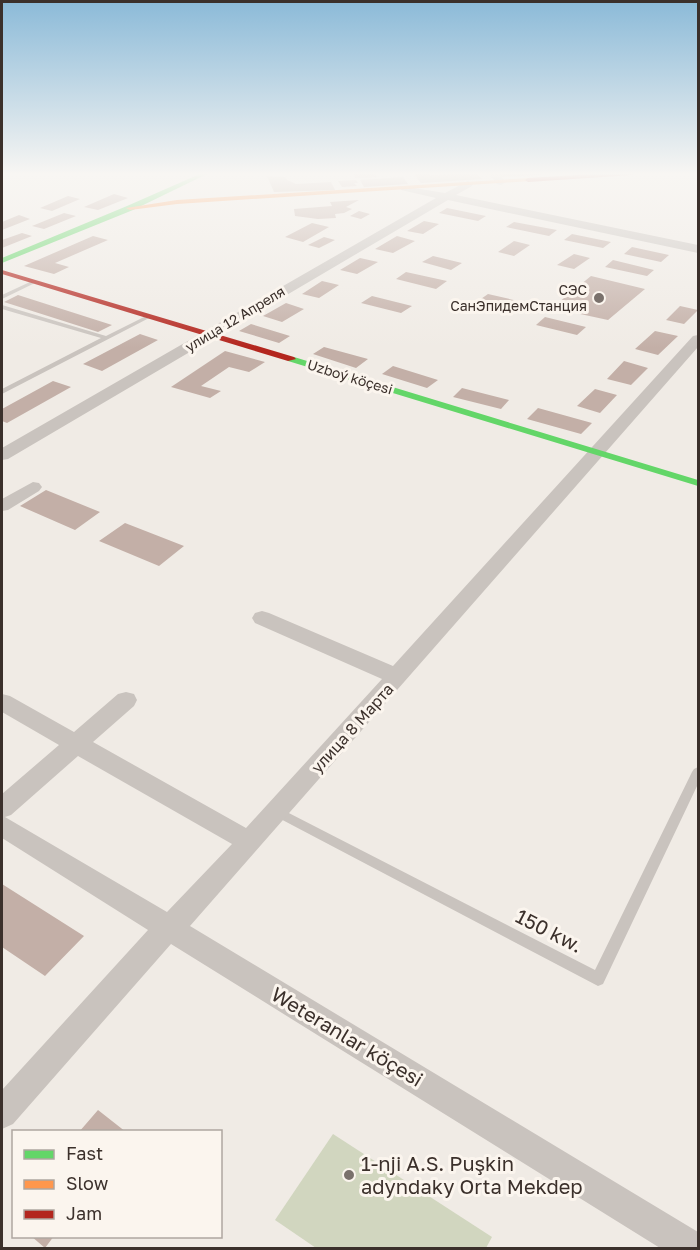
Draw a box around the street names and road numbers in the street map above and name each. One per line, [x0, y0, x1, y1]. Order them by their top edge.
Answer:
street label: улица 12 Апреля [182, 282, 288, 355]
street label: Uzboý köçesi [305, 355, 395, 398]
street label: улица 8 Марта [307, 679, 397, 777]
street label: 150 kw. [512, 903, 587, 957]
street label: Weteranlar köçesi [267, 981, 428, 1091]

